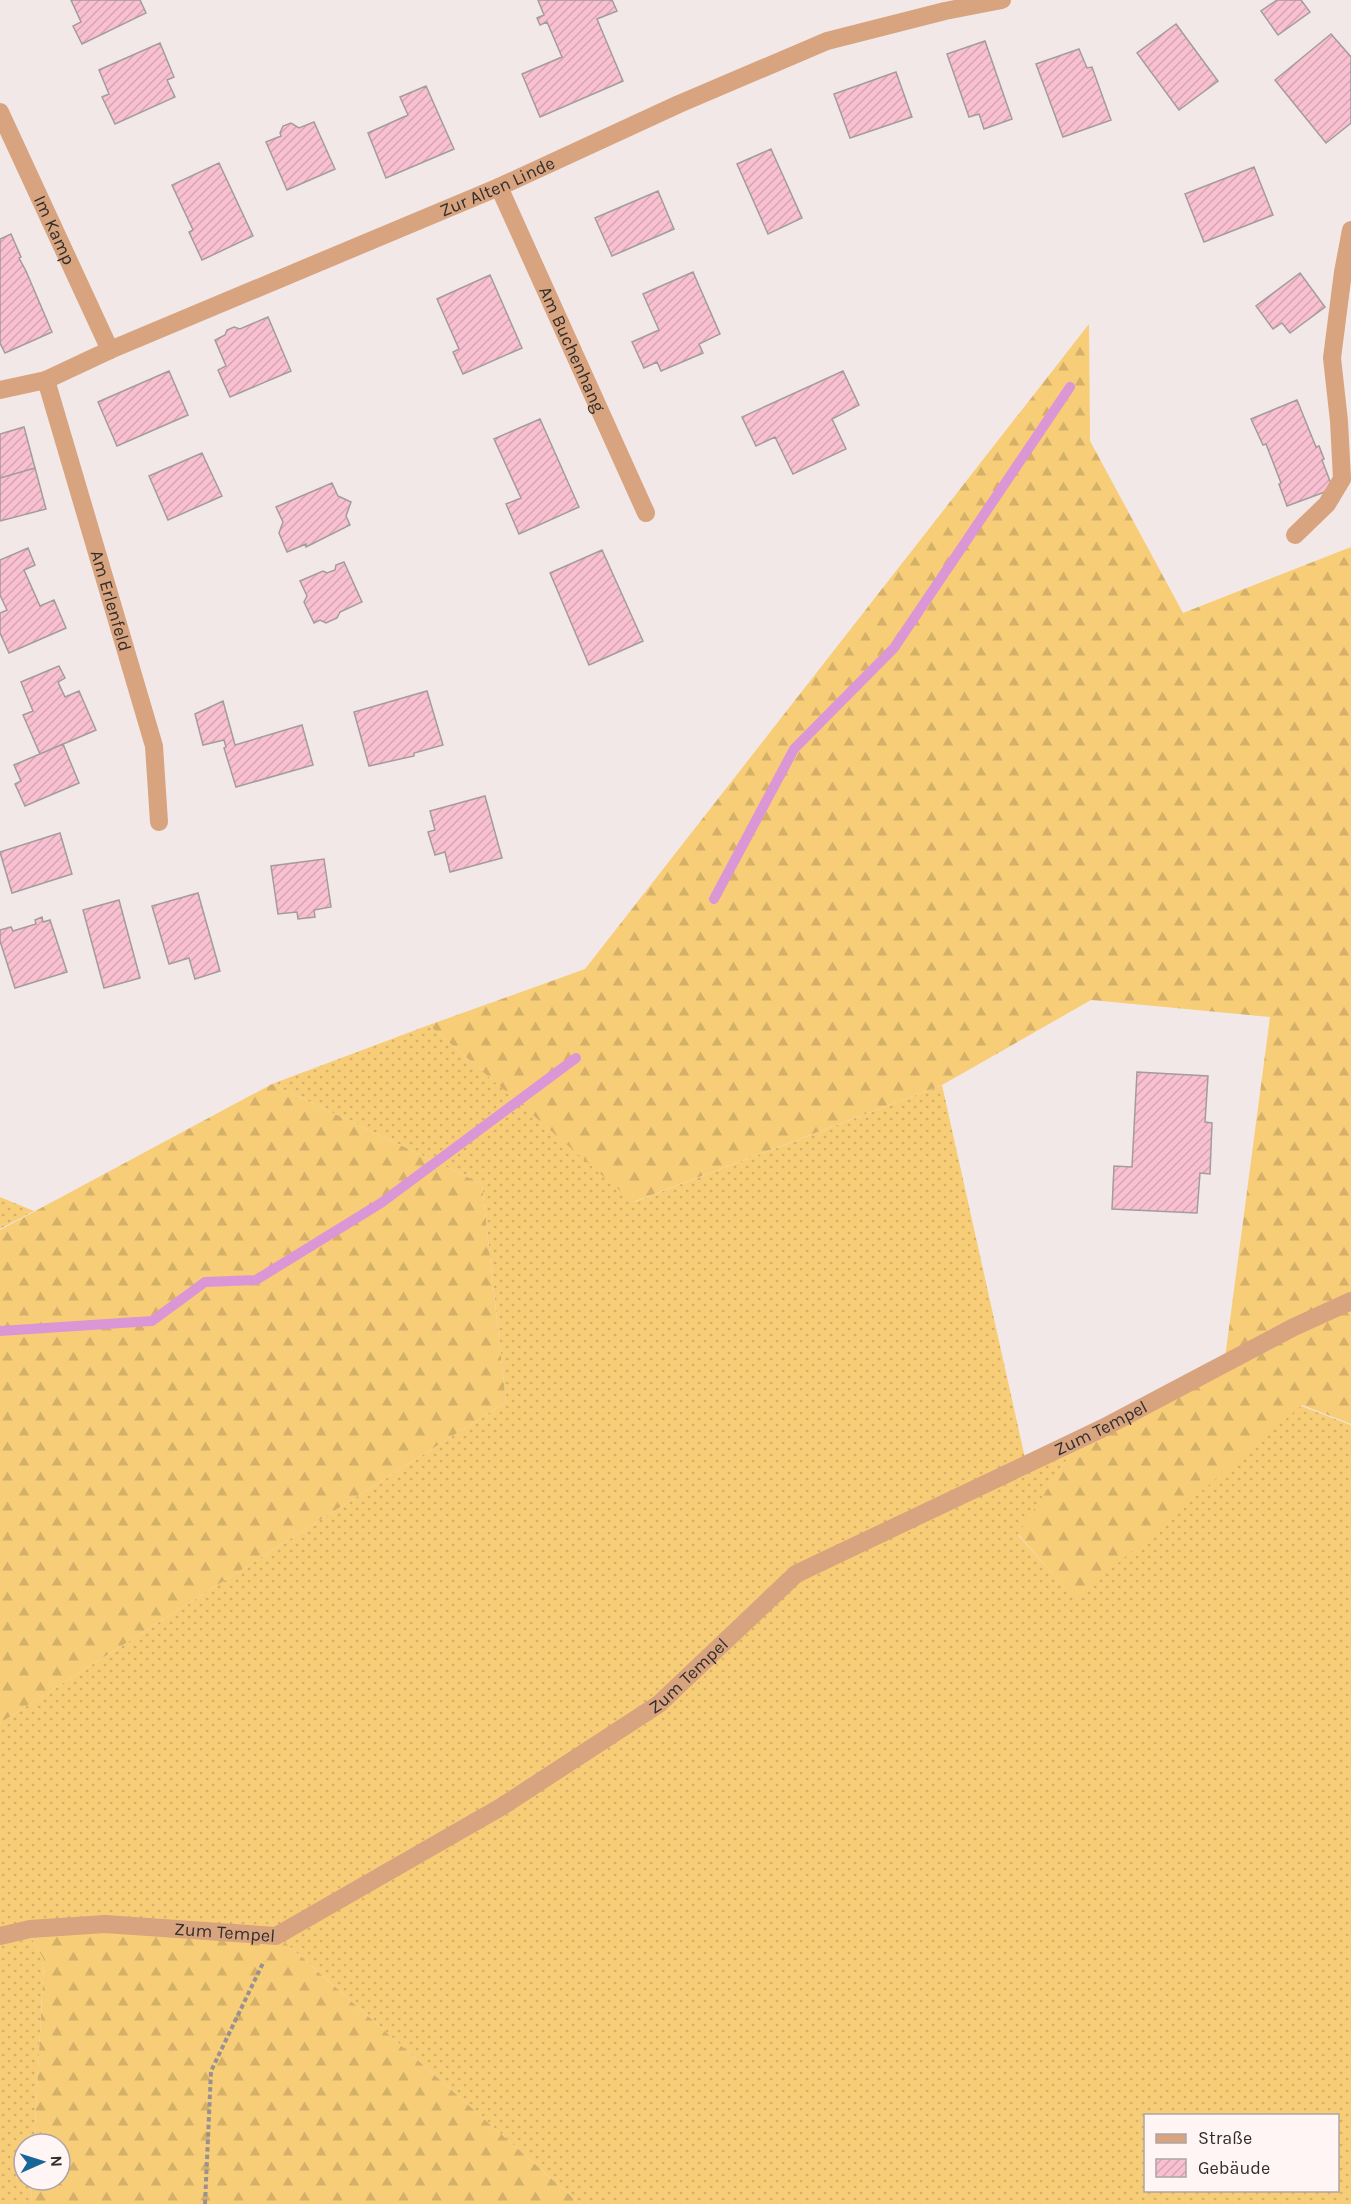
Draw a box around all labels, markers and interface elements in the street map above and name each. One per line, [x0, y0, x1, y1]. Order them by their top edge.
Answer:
street label: Zur Alten Linde [436, 152, 558, 222]
street label: Im Kamp [29, 192, 80, 268]
street label: Am Buchenhang [534, 283, 610, 416]
street label: Am Erlenfeld [86, 547, 136, 654]
street label: Zum Tempel [1051, 1396, 1151, 1461]
street label: Zum Tempel [645, 1633, 733, 1719]
street label: Zum Tempel [173, 1918, 276, 1947]
legend [1144, 2114, 1339, 2192]
text: Straße [1198, 2127, 1252, 2149]
north arrow [12, 2132, 72, 2192]
text: N [47, 2155, 66, 2167]
text: Gebäude [1198, 2157, 1270, 2179]

